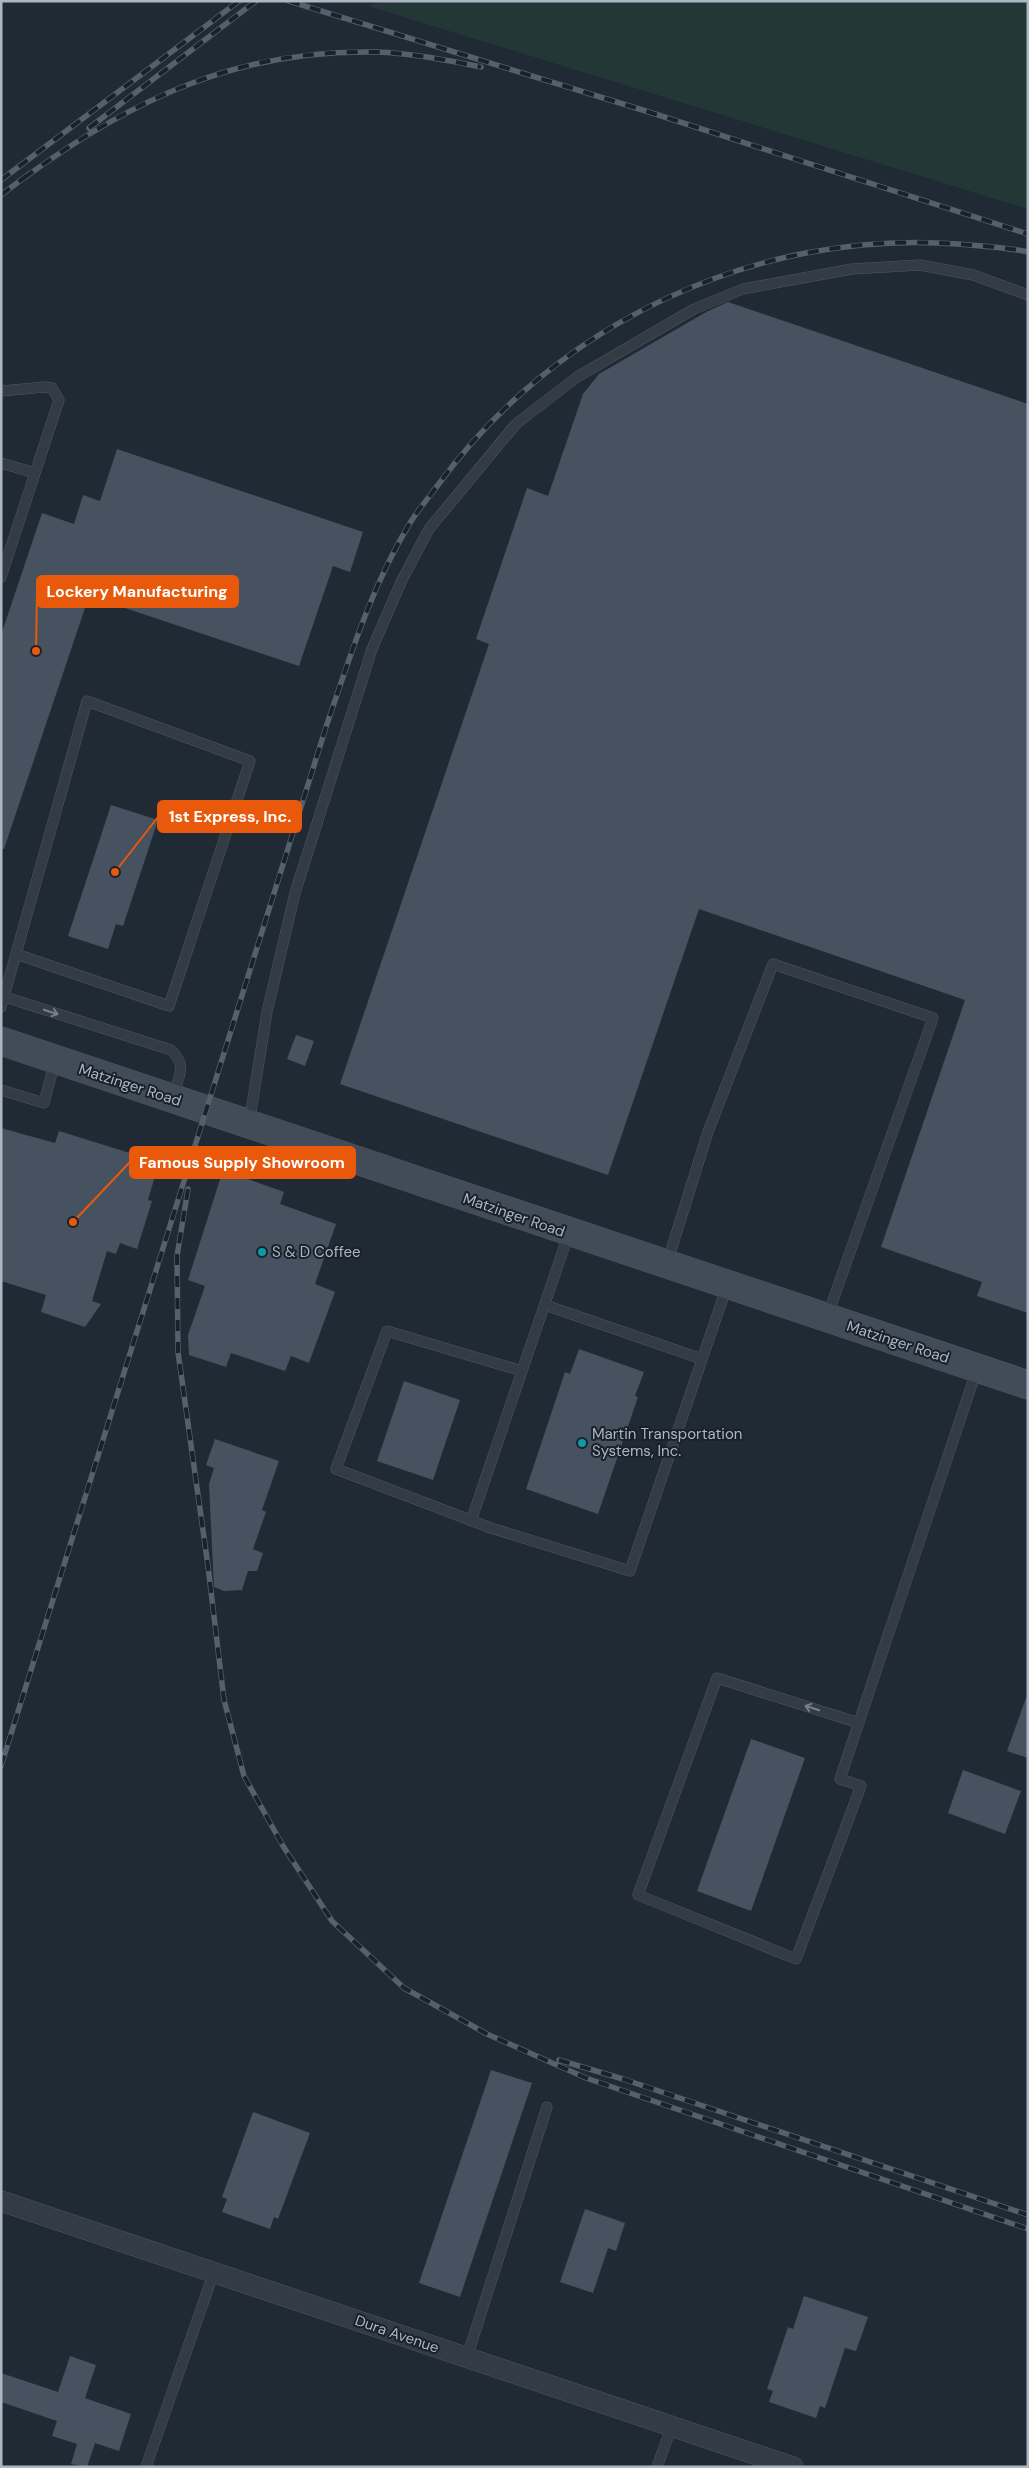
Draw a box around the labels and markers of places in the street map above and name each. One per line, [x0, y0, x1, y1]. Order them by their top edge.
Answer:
callout: Lockery Manufacturing [37, 576, 238, 607]
callout: 1st Express, Inc. [158, 801, 301, 832]
callout: Famous Supply Showroom [130, 1147, 355, 1178]
place label: S & D Coffee [272, 1242, 361, 1262]
marker: S & D Coffee [256, 1246, 268, 1258]
place label: Martin Transportation Systems, Inc. [592, 1424, 742, 1461]
marker: Martin Transportation Systems, Inc. [576, 1437, 588, 1449]

